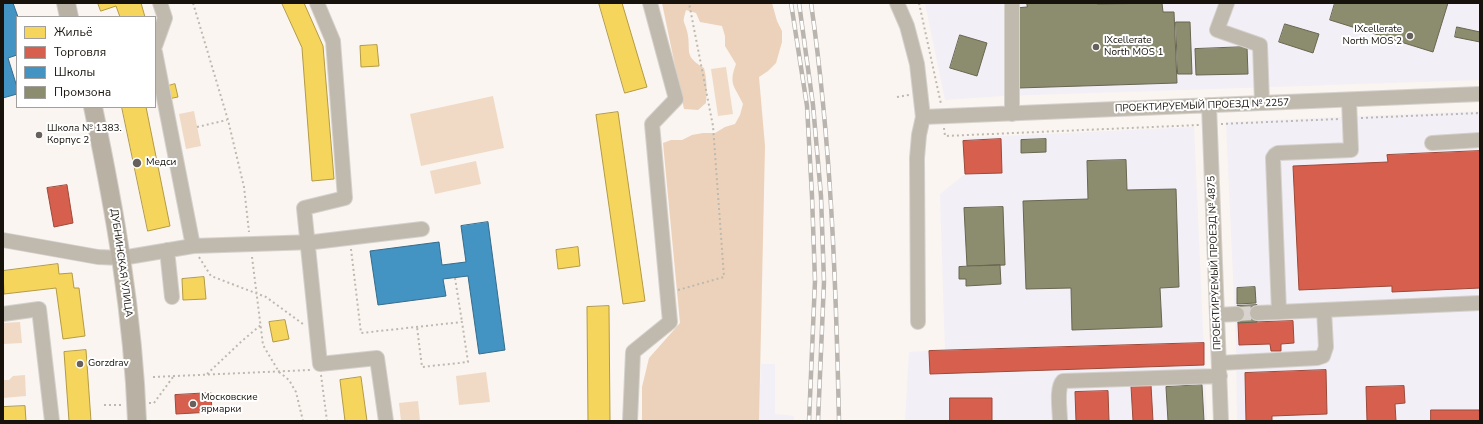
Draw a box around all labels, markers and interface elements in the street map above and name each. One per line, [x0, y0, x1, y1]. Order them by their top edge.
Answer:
legend [16, 16, 156, 108]
text: Жильё [54, 24, 92, 40]
place label: IXcellerate North MOS 2 [1343, 24, 1402, 48]
marker: IXcellerate North MOS 2 [1405, 31, 1415, 41]
place label: IXcellerate North MOS 1 [1104, 35, 1163, 58]
marker: IXcellerate North MOS 1 [1091, 42, 1101, 52]
text: Торговля [54, 44, 106, 60]
text: Школы [54, 64, 95, 80]
text: Промзона [54, 84, 111, 100]
street label: ПРОЕКТИРУЕМЫЙ ПРОЕЗД № 2257 [1115, 97, 1289, 115]
place label: Школа № 1383. Корпус 2 [47, 123, 122, 146]
marker: Школа № 1383. Корпус 2 [34, 130, 44, 140]
marker: Медси [131, 157, 143, 169]
place label: Медси [146, 157, 176, 169]
street label: ПРОЕКТИРУЕМЫЙ ПРОЕЗД № 4875 [1206, 176, 1224, 350]
street label: ДУБНИНСКАЯ УЛИЦА [107, 208, 135, 318]
place label: Gorzdrav [88, 358, 129, 370]
marker: Gorzdrav [75, 359, 85, 369]
place label: Московские ярмарки [201, 392, 258, 416]
marker: Московские ярмарки [188, 399, 198, 409]

